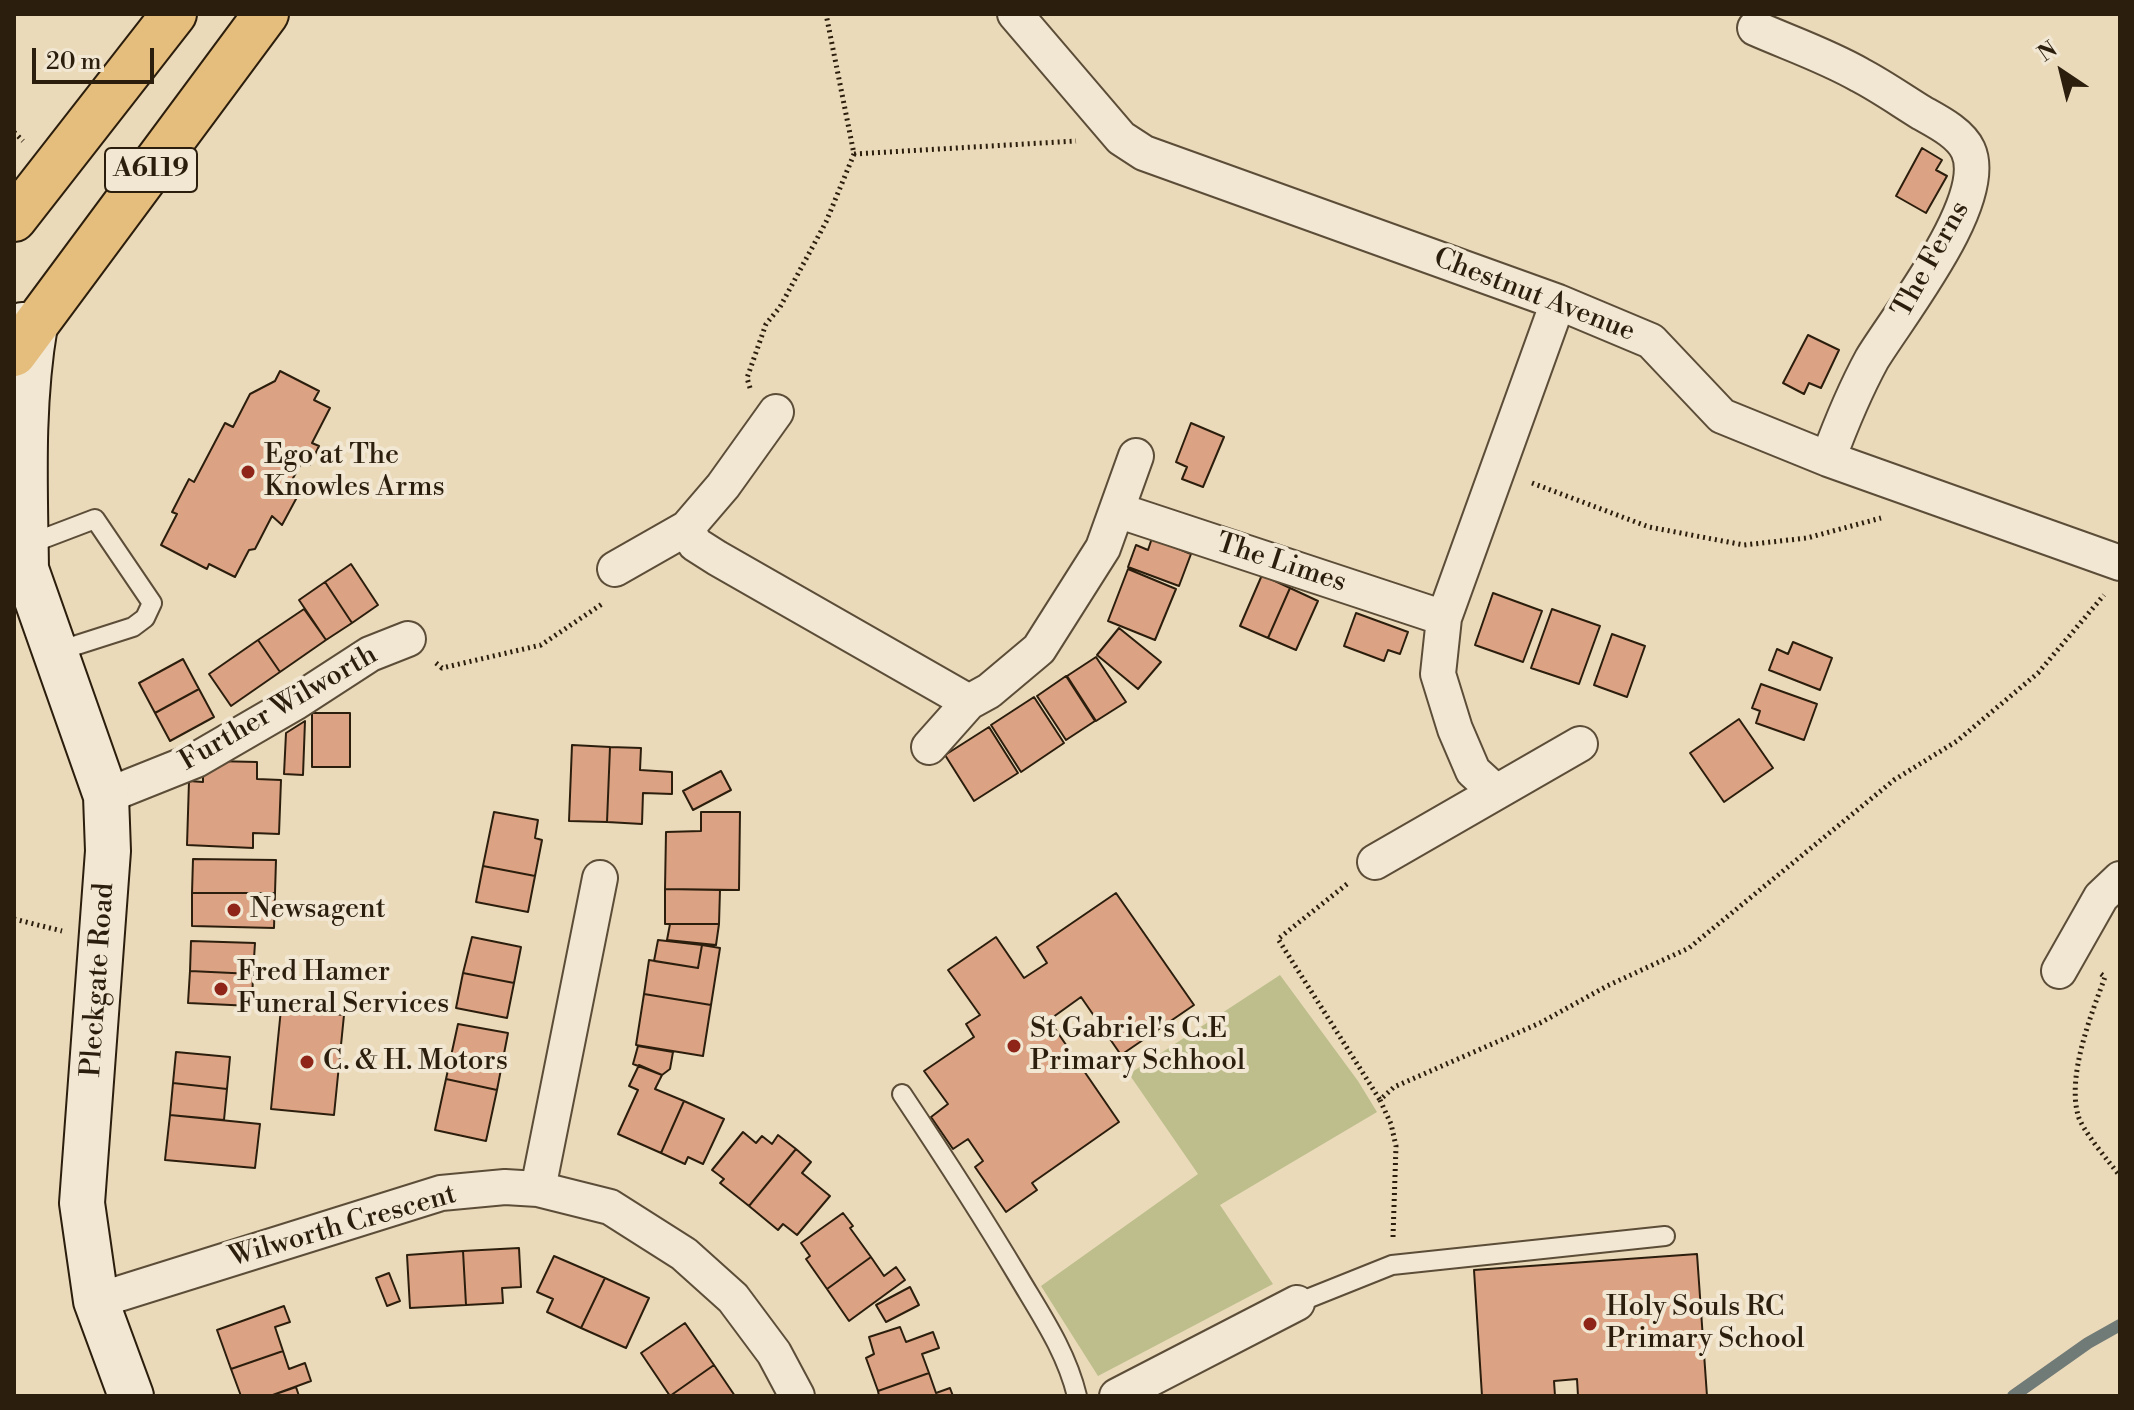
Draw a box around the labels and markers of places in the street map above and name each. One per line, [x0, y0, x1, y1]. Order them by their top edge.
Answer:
place label: Ego at The Knowles Arms [264, 439, 445, 505]
marker: Ego at The Knowles Arms [239, 463, 257, 481]
place label: Newsagent [250, 893, 386, 927]
marker: Newsagent [225, 901, 243, 919]
place label: Fred Hamer Funeral Services [237, 956, 449, 1022]
marker: Fred Hamer Funeral Services [212, 980, 230, 998]
place label: St Gabriel's C.E Primary Schhool [1030, 1013, 1245, 1079]
marker: St Gabriel's C.E Primary Schhool [1005, 1037, 1023, 1055]
place label: C. & H. Motors [323, 1045, 508, 1079]
marker: C. & H. Motors [298, 1053, 316, 1071]
place label: Holy Souls RC Primary School [1606, 1291, 1805, 1357]
marker: Holy Souls RC Primary School [1581, 1315, 1599, 1333]

